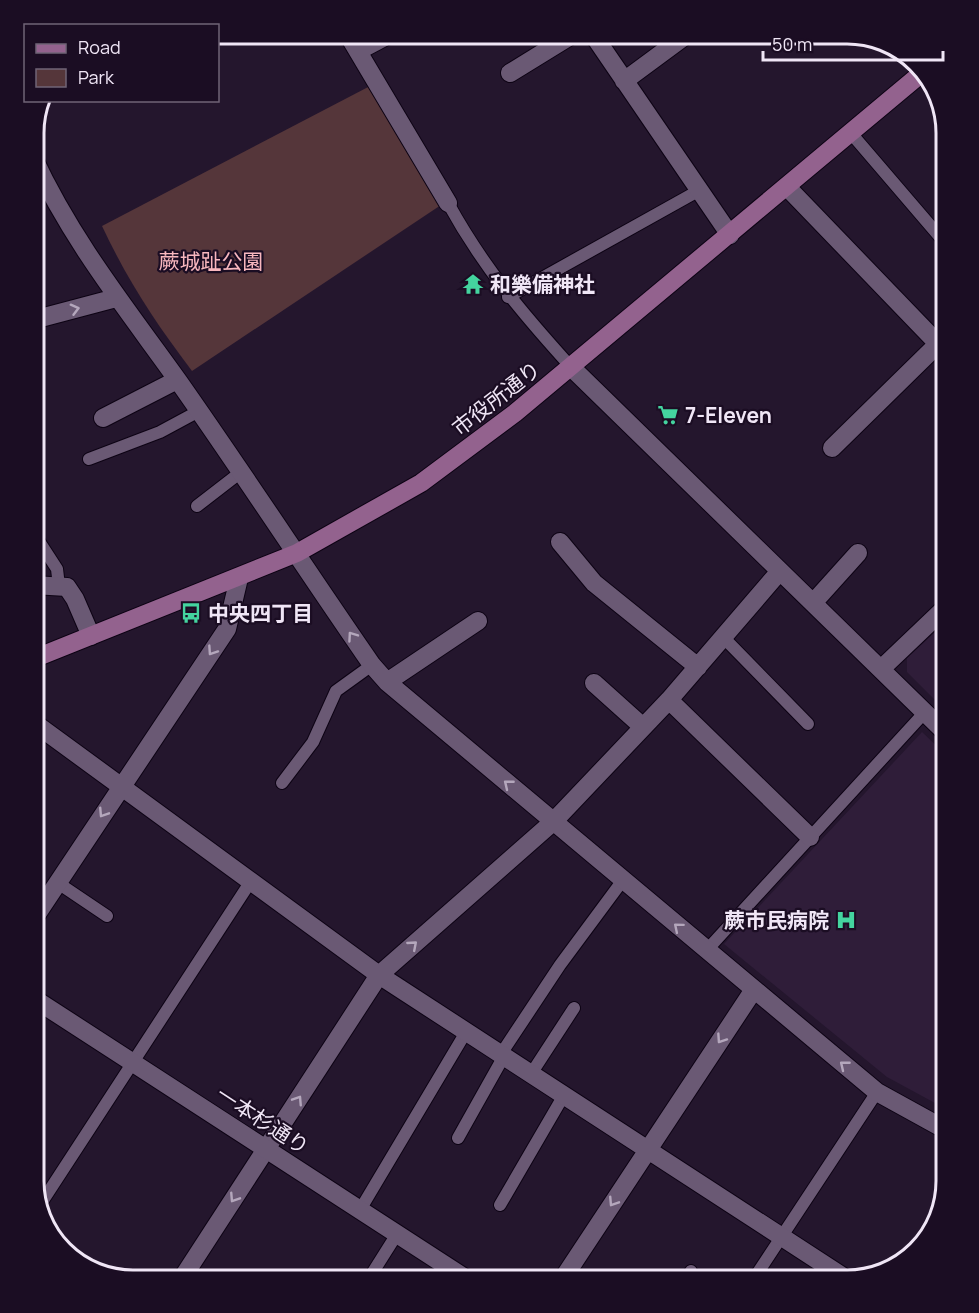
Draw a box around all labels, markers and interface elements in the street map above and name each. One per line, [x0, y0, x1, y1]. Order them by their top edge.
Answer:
legend [24, 24, 219, 102]
scale bar [763, 24, 943, 62]
text: 50 m [772, 32, 812, 56]
text: Road [78, 35, 121, 59]
text: Park [78, 65, 115, 89]
park label: 蕨城趾公園 [159, 247, 264, 275]
place label: 和樂備神社 [490, 270, 595, 298]
temple icon: 和樂備神社 [461, 272, 485, 296]
one-way arrow [69, 303, 79, 316]
street label: 市役所通り [446, 355, 546, 441]
place label: 7-Eleven [685, 401, 772, 429]
supermarket icon: 7-Eleven [656, 403, 680, 427]
place label: 中央四丁目 [208, 599, 313, 627]
bus stop icon: 中央四丁目 [179, 601, 203, 625]
one-way arrow [348, 632, 359, 643]
one-way arrow [208, 645, 219, 656]
one-way arrow [504, 780, 515, 791]
one-way arrow [99, 806, 110, 817]
place label: 蕨市民病院 [724, 906, 829, 934]
hospital icon: 蕨市民病院 [834, 908, 858, 932]
one-way arrow [674, 923, 685, 934]
one-way arrow [406, 941, 417, 952]
one-way arrow [717, 1032, 728, 1043]
one-way arrow [840, 1061, 851, 1072]
street label: 一本杉通り [211, 1080, 315, 1160]
one-way arrow [291, 1096, 302, 1107]
one-way arrow [231, 1192, 242, 1203]
one-way arrow [609, 1195, 620, 1206]

